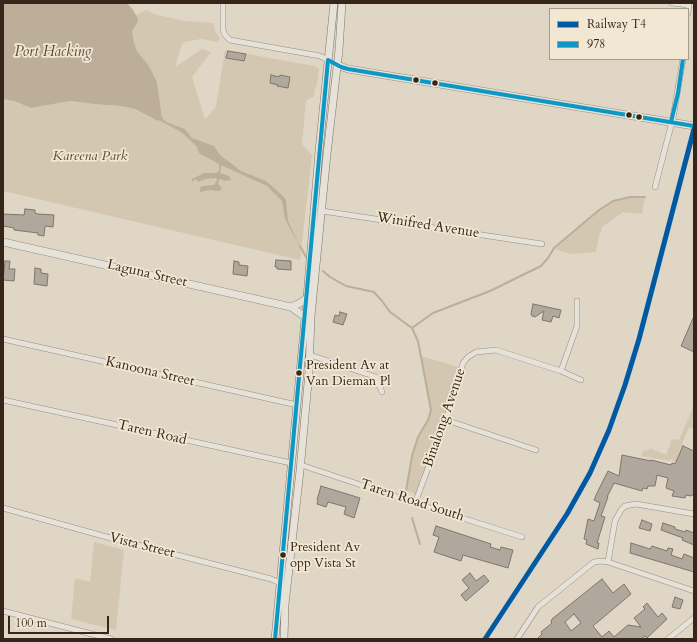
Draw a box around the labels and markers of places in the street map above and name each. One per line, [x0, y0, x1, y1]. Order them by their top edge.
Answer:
unlabelled marker [411, 75, 421, 85]
unlabelled marker [430, 78, 440, 88]
unlabelled marker [624, 110, 634, 120]
unlabelled marker [634, 112, 644, 122]
place label: President Av at Van Dieman Pl [306, 358, 391, 389]
marker: President Av at Van Dieman Pl [294, 368, 304, 378]
place label: President Av opp Vista St [290, 540, 360, 571]
marker: President Av opp Vista St [278, 550, 288, 560]

